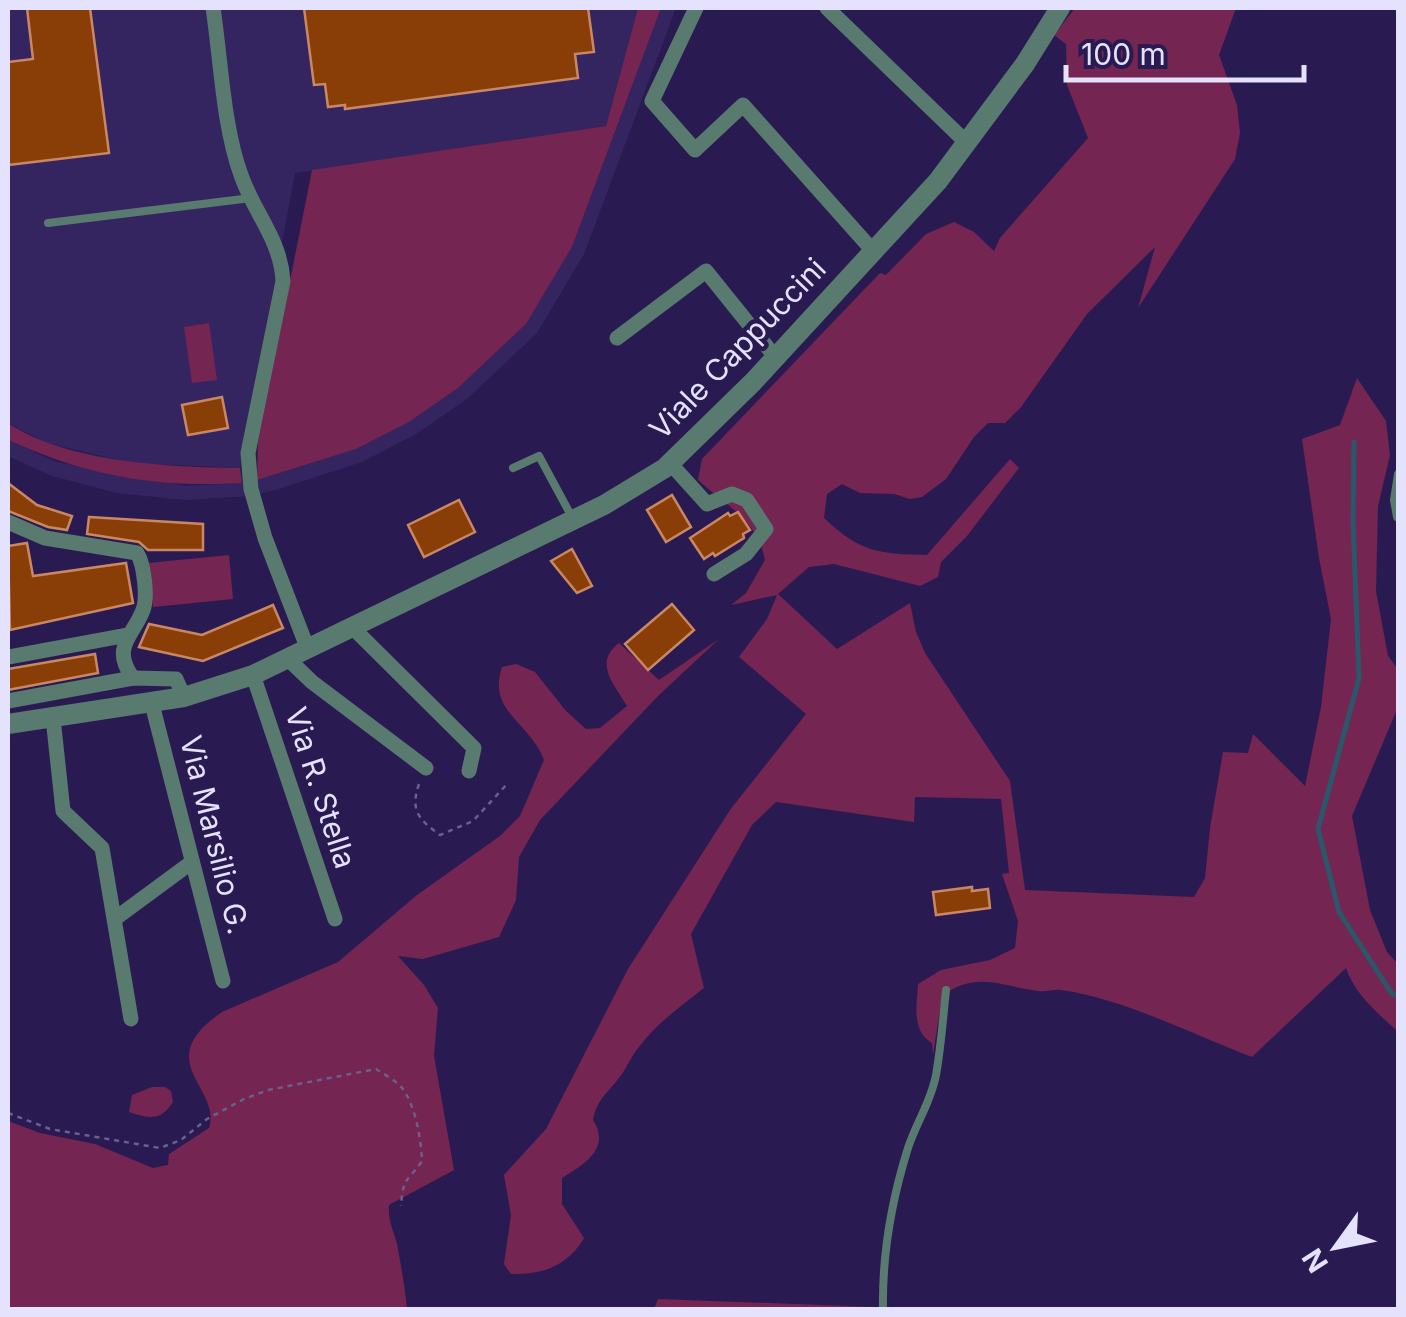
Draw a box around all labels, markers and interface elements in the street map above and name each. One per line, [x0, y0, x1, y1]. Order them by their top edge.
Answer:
scale bar [1066, 20, 1304, 82]
text: 100 m [1081, 36, 1166, 72]
street label: Viale Cappuccini [642, 250, 833, 446]
street label: Via R. Stella [278, 703, 364, 873]
street label: Via Marsilio G. [173, 732, 257, 938]
north arrow [1286, 1197, 1386, 1297]
text: N [1295, 1242, 1335, 1279]

